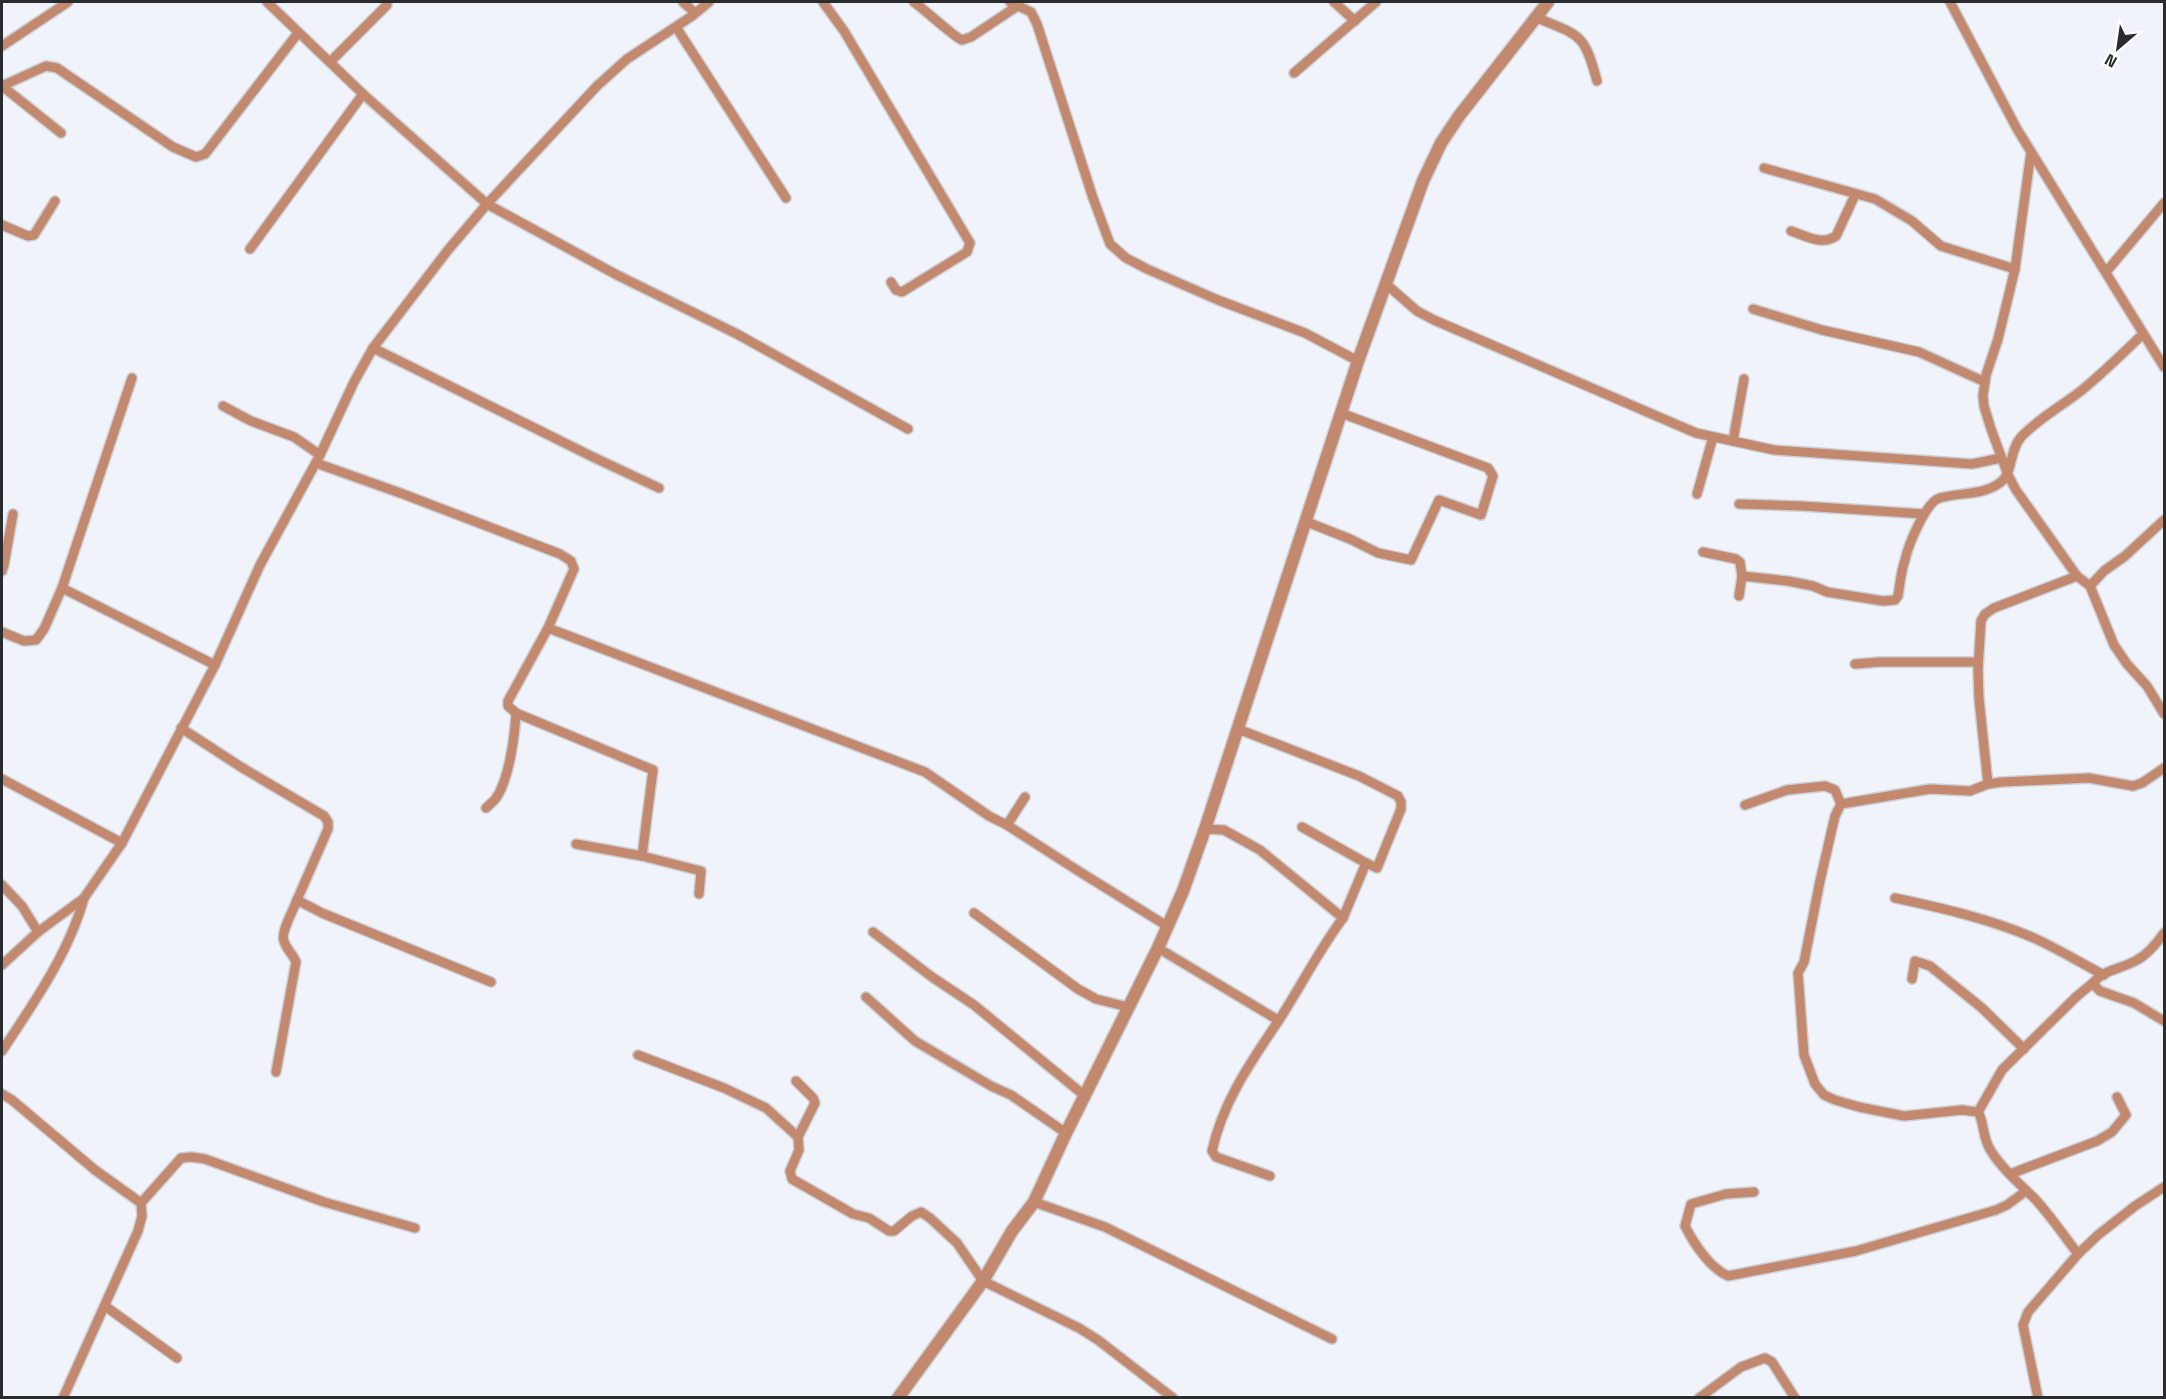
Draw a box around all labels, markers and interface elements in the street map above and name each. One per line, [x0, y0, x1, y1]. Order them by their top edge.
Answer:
north arrow [2088, 18, 2148, 78]
text: N [2101, 49, 2121, 72]

